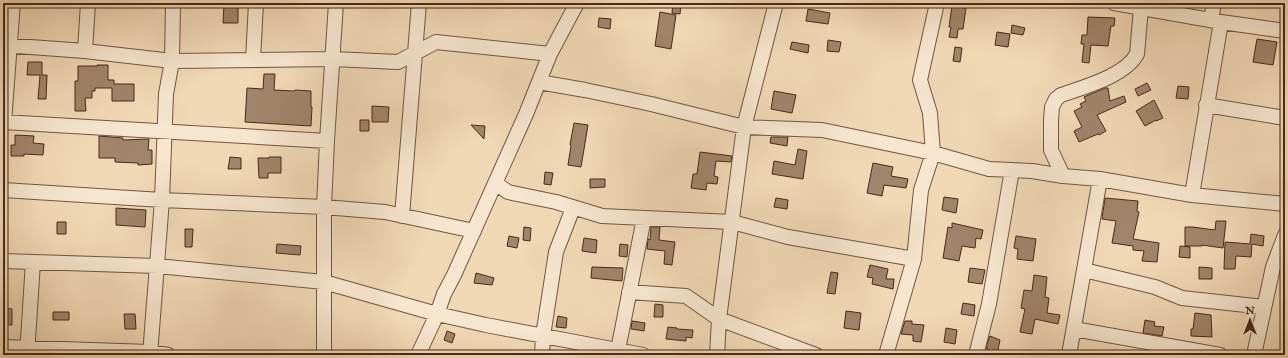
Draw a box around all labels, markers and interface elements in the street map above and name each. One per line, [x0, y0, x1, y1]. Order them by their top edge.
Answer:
north arrow [1230, 300, 1270, 340]
text: N [1244, 304, 1255, 318]

